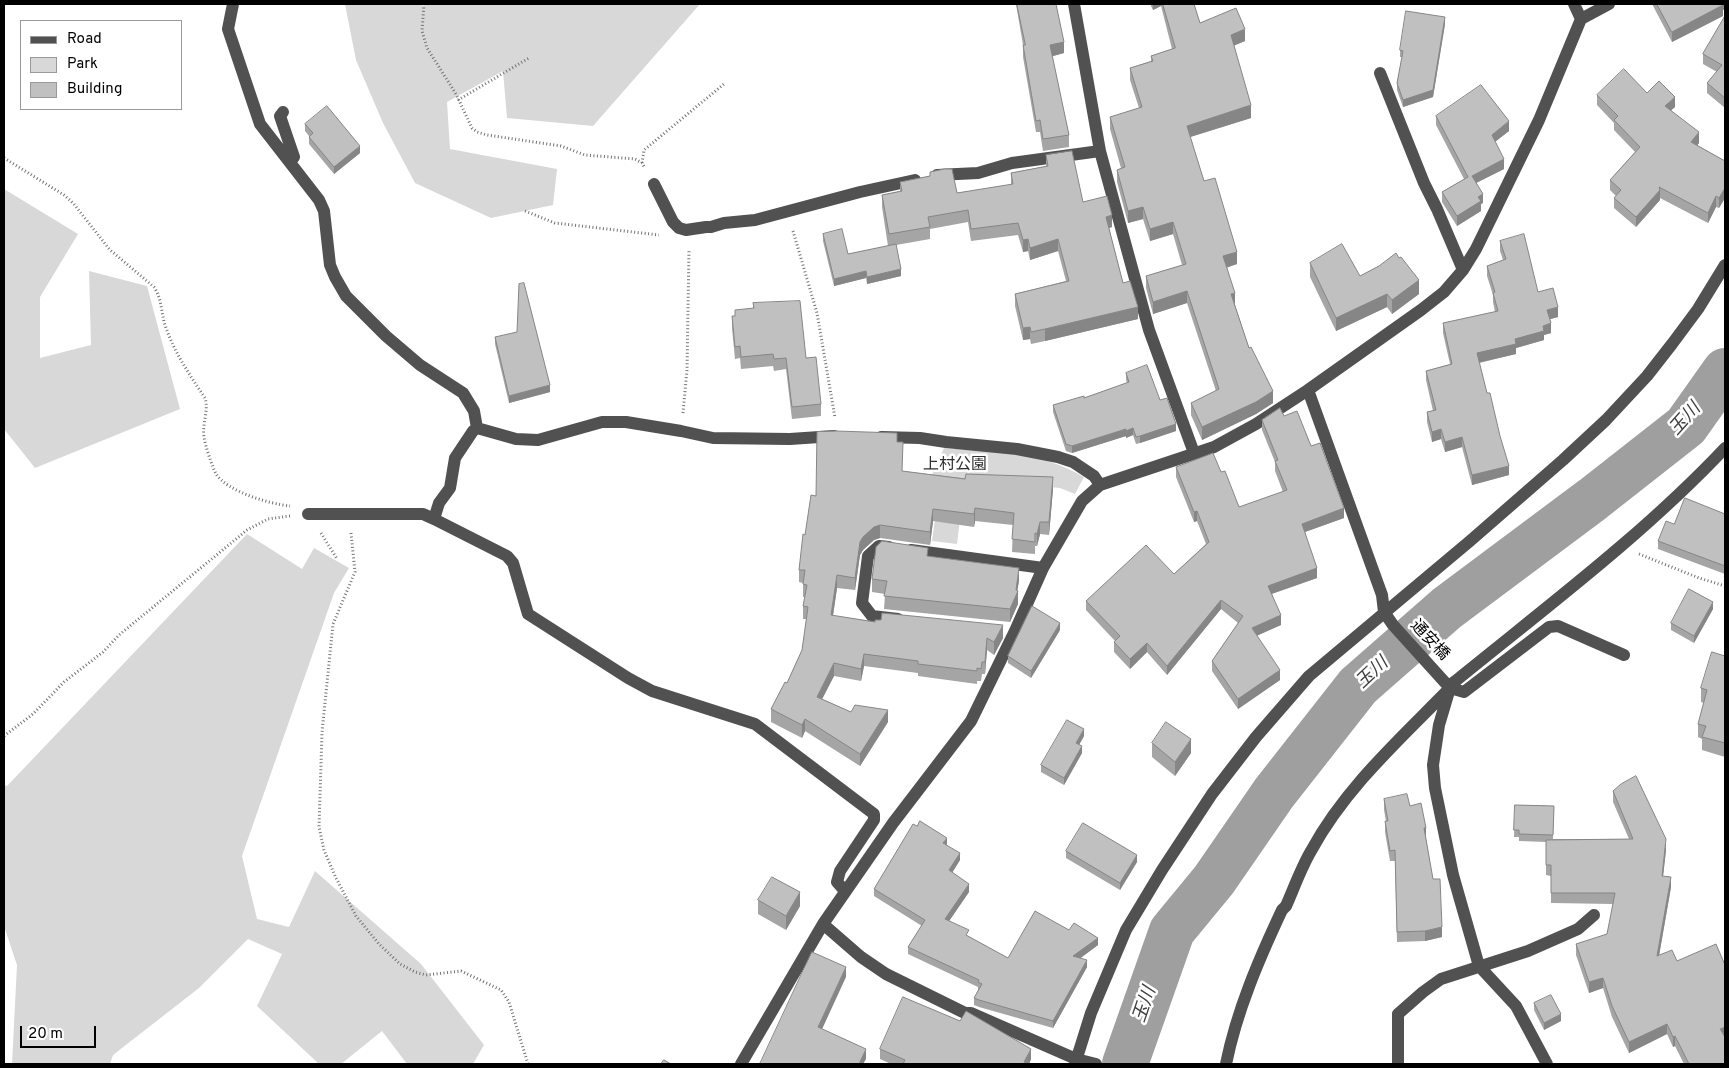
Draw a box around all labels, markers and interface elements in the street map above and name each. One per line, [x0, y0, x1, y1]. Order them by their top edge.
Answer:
legend [20, 20, 182, 110]
text: Road [67, 30, 102, 49]
text: Park [67, 55, 98, 74]
text: Building [67, 80, 122, 99]
water label: 玉川 [1666, 399, 1706, 441]
park label: 上村公園 [923, 456, 987, 476]
street label: 通安橋 [1406, 617, 1452, 665]
water label: 玉川 [1352, 654, 1394, 694]
water label: 玉川 [1130, 984, 1162, 1026]
scale bar [22, 1016, 99, 1048]
text: 20 m [28, 1025, 63, 1044]

